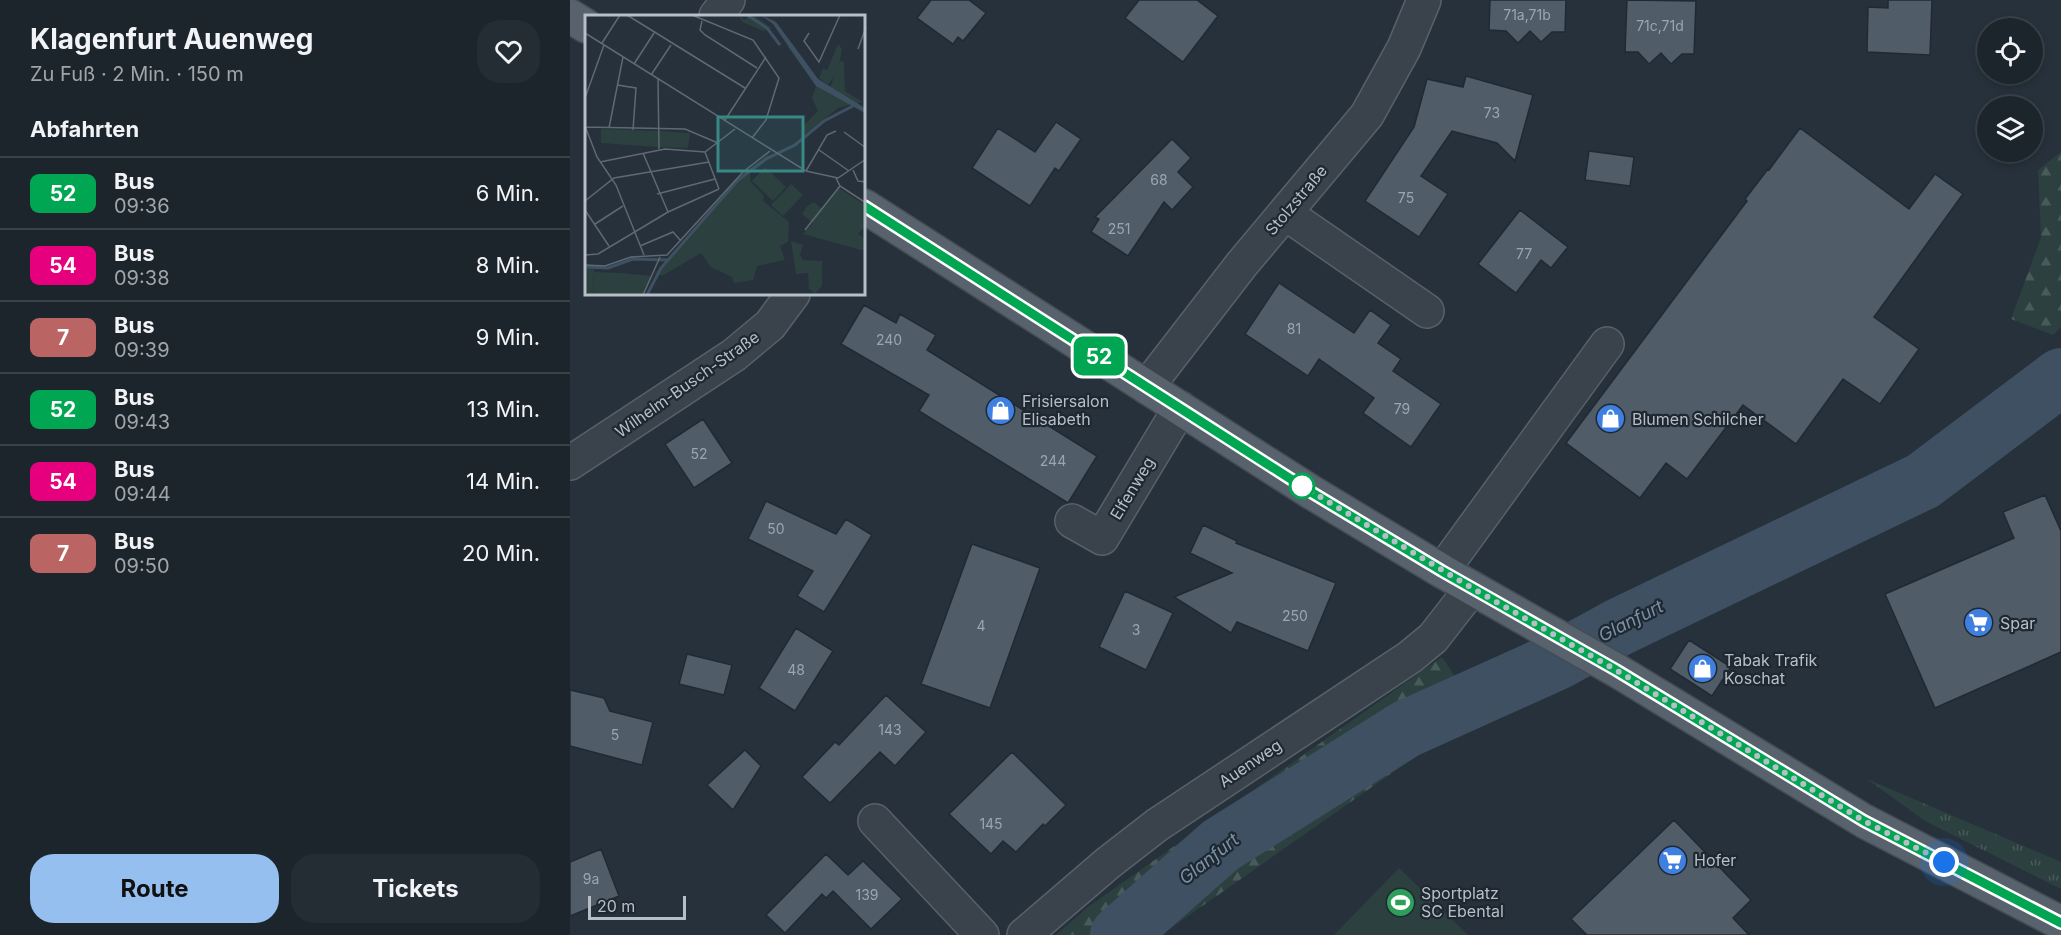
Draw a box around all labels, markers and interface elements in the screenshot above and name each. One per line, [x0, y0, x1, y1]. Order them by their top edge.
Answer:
house number: 71a,71b [1503, 6, 1551, 23]
inset map [585, 15, 866, 296]
house number: 71c,71d [1636, 17, 1684, 34]
map controls [1977, 18, 2043, 162]
button: locate [1977, 18, 2043, 84]
button: heart [477, 20, 540, 83]
text: Klagenfurt Auenweg [30, 22, 313, 56]
text: Zu Fuß · 2 Min. · 150 m [30, 62, 244, 86]
button: layers [1977, 96, 2043, 162]
house number: 73 [1484, 104, 1500, 121]
text: Abfahrten [30, 116, 139, 142]
street label: Stolzstraße [1261, 161, 1331, 239]
text: Bus [114, 168, 155, 194]
house number: 68 [1150, 171, 1168, 188]
text: 6 Min. [476, 180, 540, 206]
text: 52 [50, 181, 76, 206]
house number: 75 [1398, 189, 1414, 206]
text: 09:36 [114, 194, 170, 218]
house number: 251 [1108, 220, 1130, 237]
text: Bus [114, 240, 155, 266]
house number: 77 [1516, 245, 1532, 262]
text: 8 Min. [476, 252, 540, 278]
text: 54 [49, 253, 77, 278]
text: 09:38 [114, 266, 170, 290]
text: Bus [114, 312, 155, 338]
house number: 81 [1287, 320, 1301, 337]
text: 9 Min. [476, 324, 540, 350]
text: 7 [57, 325, 69, 350]
street label: Wilhelm-Busch-Straße [611, 327, 763, 441]
house number: 240 [876, 331, 902, 348]
line badge: 52 [1072, 336, 1126, 376]
text: 09:39 [114, 338, 170, 362]
text: 52 [1086, 344, 1112, 369]
text: Bus [114, 384, 155, 410]
place label: Frisiersalon Elisabeth [1022, 391, 1109, 429]
shop icon: Frisiersalon Elisabeth [985, 394, 1017, 426]
text: 13 Min. [467, 396, 540, 422]
text: 52 [50, 397, 76, 422]
house number: 79 [1394, 400, 1410, 417]
shop icon: Blumen Schilcher [1595, 403, 1627, 435]
place label: Blumen Schilcher [1632, 409, 1764, 429]
text: 09:43 [114, 410, 170, 434]
house number: 52 [690, 445, 708, 462]
house number: 244 [1040, 452, 1066, 469]
street label: Elfenweg [1105, 453, 1159, 523]
text: Bus [114, 456, 155, 482]
text: 14 Min. [466, 468, 540, 494]
text: 54 [49, 469, 77, 494]
unlabelled marker [1289, 473, 1315, 499]
text: 09:44 [114, 482, 171, 506]
house number: 50 [767, 520, 785, 537]
text: Bus [114, 528, 155, 554]
text: 20 Min. [462, 540, 540, 566]
text: 7 [57, 541, 69, 566]
text: 09:50 [114, 554, 170, 578]
water label: Glanfurt [1595, 595, 1668, 646]
house number: 250 [1282, 607, 1308, 624]
supermarket icon: Spar [1963, 607, 1995, 639]
place label: Spar [2000, 613, 2035, 633]
house number: 4 [976, 617, 986, 634]
house number: 3 [1132, 621, 1140, 638]
place label: Tabak Trafik Koschat [1724, 650, 1818, 688]
shop icon: Tabak Trafik Koschat [1687, 653, 1719, 685]
house number: 48 [787, 661, 805, 678]
house number: 143 [878, 721, 902, 738]
house number: 5 [611, 726, 619, 743]
street label: Auenweg [1215, 735, 1285, 791]
house number: 145 [979, 815, 1003, 832]
water label: Glanfurt [1175, 828, 1244, 888]
supermarket icon: Hofer [1657, 844, 1689, 876]
your location [1929, 847, 1959, 877]
place label: Hofer [1694, 850, 1736, 870]
button: Route [30, 854, 279, 923]
button: Tickets [291, 854, 540, 923]
house number: 9a [583, 870, 599, 887]
place label: Sportplatz SC Ebental [1421, 883, 1504, 921]
house number: 139 [855, 886, 879, 903]
sports icon: Sportplatz SC Ebental [1384, 886, 1416, 918]
scale bar [588, 893, 686, 920]
text: 20 m [597, 896, 635, 916]

